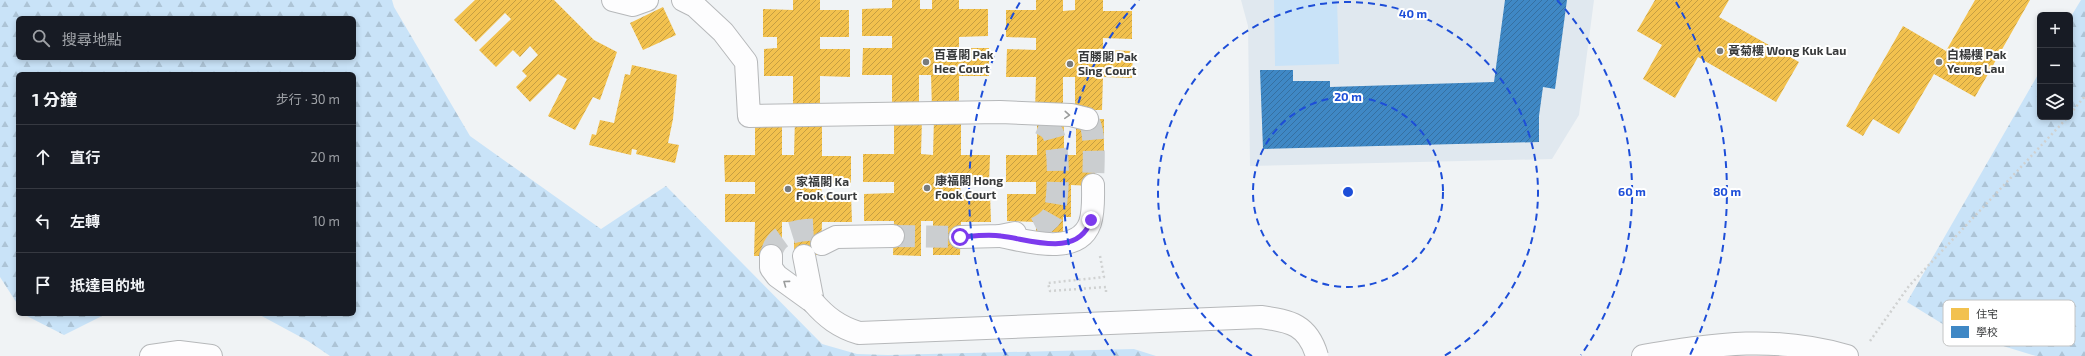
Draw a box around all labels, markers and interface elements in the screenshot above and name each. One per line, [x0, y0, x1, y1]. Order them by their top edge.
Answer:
text: 40 m [1399, 6, 1427, 20]
map controls [2037, 12, 2073, 120]
button: + [2037, 12, 2073, 48]
search box [16, 16, 356, 60]
icon: search [30, 27, 52, 49]
text: 搜尋地點 [62, 30, 122, 48]
place label: 黃菊樓 Wong Kuk Lau [1728, 43, 1846, 57]
marker: 黃菊樓 Wong Kuk Lau [1715, 46, 1725, 56]
place label: 百喜閣 Pak Hee Court [934, 47, 994, 75]
place label: 白楊樓 Pak Yeung Lau [1947, 47, 2007, 75]
button: − [2037, 48, 2073, 84]
place label: 百勝閣 Pak Sing Court [1078, 49, 1138, 77]
marker: 百喜閣 Pak Hee Court [921, 57, 931, 67]
marker: 白楊樓 Pak Yeung Lau [1934, 57, 1944, 67]
marker: 百勝閣 Pak Sing Court [1065, 59, 1075, 69]
button: layers [2037, 84, 2073, 120]
text: 1 分鐘 [32, 89, 77, 109]
text: 20 m [1334, 89, 1362, 103]
text: 步行 · 30 m [276, 91, 340, 107]
one-way arrow [1064, 110, 1070, 119]
icon: ahead [32, 146, 54, 168]
text: 直行 [70, 148, 100, 166]
text: 20 m [311, 149, 340, 165]
place label: 康福閣 Hong Fook Court [935, 173, 1003, 201]
place label: 家福閣 Ka Fook Court [796, 174, 857, 202]
marker: 康福閣 Hong Fook Court [922, 183, 932, 193]
marker: 家福閣 Ka Fook Court [783, 184, 793, 194]
text: 60 m [1618, 184, 1646, 198]
text: 80 m [1713, 184, 1741, 198]
centre of rings [1341, 185, 1355, 199]
icon: left [32, 210, 54, 232]
route end [1082, 211, 1100, 229]
text: 左轉 [70, 212, 100, 230]
text: 10 m [313, 213, 340, 229]
route start [951, 228, 969, 246]
icon: arrive [32, 274, 54, 296]
text: 抵達目的地 [70, 276, 145, 294]
one-way arrow [783, 280, 790, 288]
legend [1943, 300, 2075, 346]
text: 住宅 [1976, 307, 1998, 320]
text: 學校 [1976, 325, 1998, 338]

